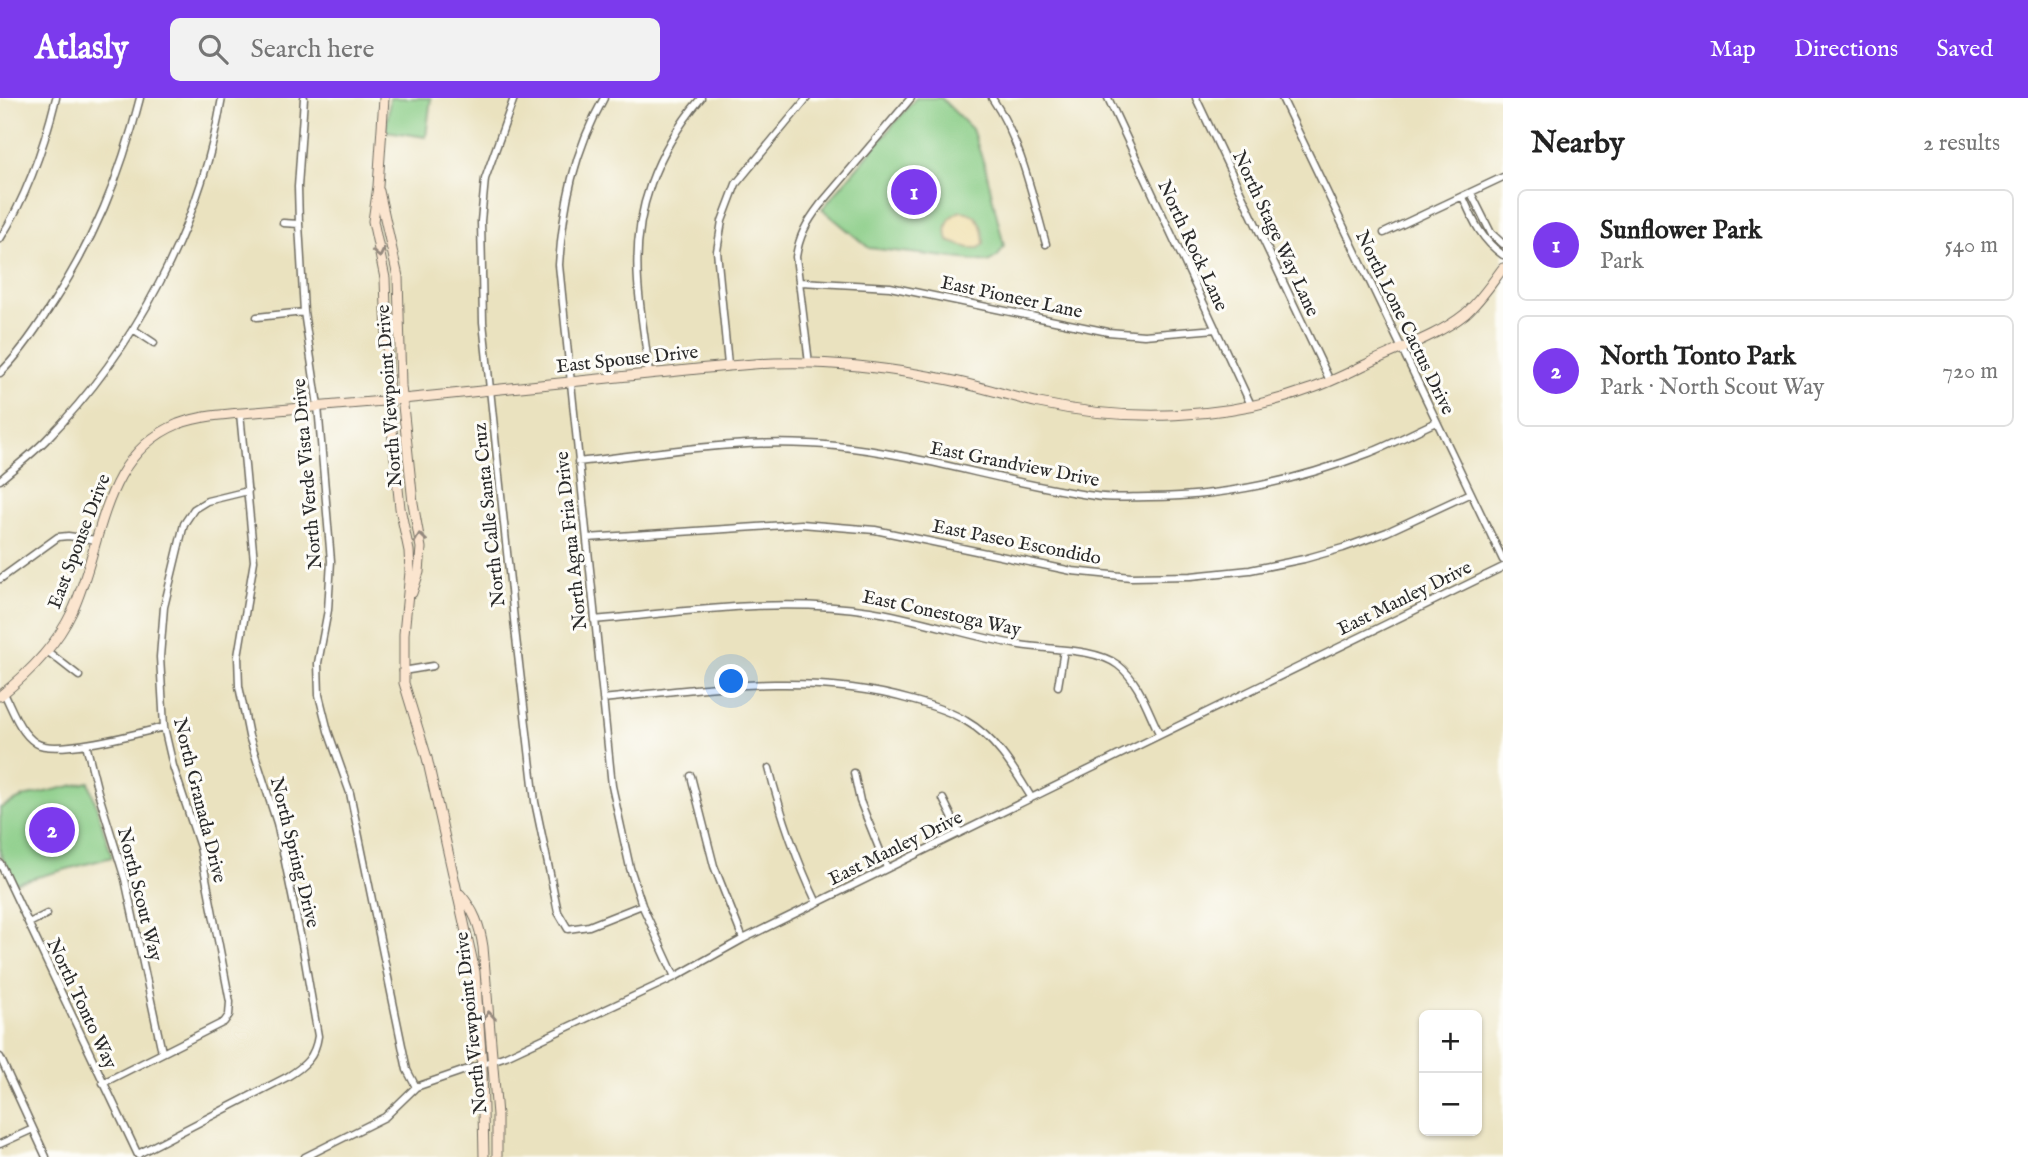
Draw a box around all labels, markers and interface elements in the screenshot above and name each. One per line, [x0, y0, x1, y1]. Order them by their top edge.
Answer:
search box [170, 18, 660, 81]
text: Atlasly [35, 28, 128, 70]
icon: search [194, 30, 232, 68]
text: Search here [250, 33, 374, 66]
text: Map [1710, 34, 1756, 65]
text: Directions [1794, 34, 1898, 65]
text: Saved [1936, 34, 1993, 65]
text: Nearby [1531, 125, 1624, 163]
text: 2 results [1923, 129, 2000, 158]
street label: North Stage Way Lane [1226, 147, 1324, 321]
pin: 1 [891, 166, 937, 218]
street label: North Rock Lane [1151, 177, 1233, 315]
text: Sunflower Park [1600, 214, 1762, 247]
street label: North Lone Cactus Drive [1349, 227, 1459, 419]
text: 1 [1552, 231, 1560, 260]
text: 540 m [1944, 231, 1998, 260]
one-way arrow [371, 247, 386, 259]
text: Park [1600, 247, 1644, 276]
street label: East Pioneer Lane [939, 271, 1085, 325]
street label: North Viewpoint Drive [372, 303, 408, 488]
text: North Tonto Park [1600, 340, 1796, 373]
street label: East Spouse Drive [555, 341, 700, 379]
text: 2 [1551, 357, 1561, 386]
text: 720 m [1942, 357, 1998, 386]
text: Park · North Scout Way [1600, 373, 1824, 402]
street label: North Verde Vista Drive [288, 377, 328, 570]
street label: North Calle Santa Cruz [468, 421, 512, 608]
street label: East Grandview Drive [928, 437, 1102, 493]
street label: North Agua Fria Drive [551, 450, 593, 631]
street label: East Spouse Drive [43, 471, 117, 613]
street label: East Paseo Escondido [930, 515, 1103, 571]
one-way arrow [412, 532, 427, 544]
street label: East Manley Drive [1334, 556, 1476, 642]
street label: East Conestoga Way [860, 585, 1024, 643]
your location [714, 664, 748, 698]
street label: North Granada Drive [167, 715, 231, 886]
street label: North Spring Drive [264, 775, 324, 931]
pin: 2 [29, 804, 75, 856]
street label: East Manley Drive [825, 806, 967, 892]
street label: North Scout Way [111, 825, 167, 964]
street label: North Viewpoint Drive [450, 930, 493, 1115]
street label: North Tonto Way [40, 935, 122, 1074]
one-way arrow [482, 1010, 497, 1021]
map controls [1419, 1010, 1482, 1136]
button: + [1419, 1010, 1482, 1073]
button: − [1419, 1073, 1482, 1136]

